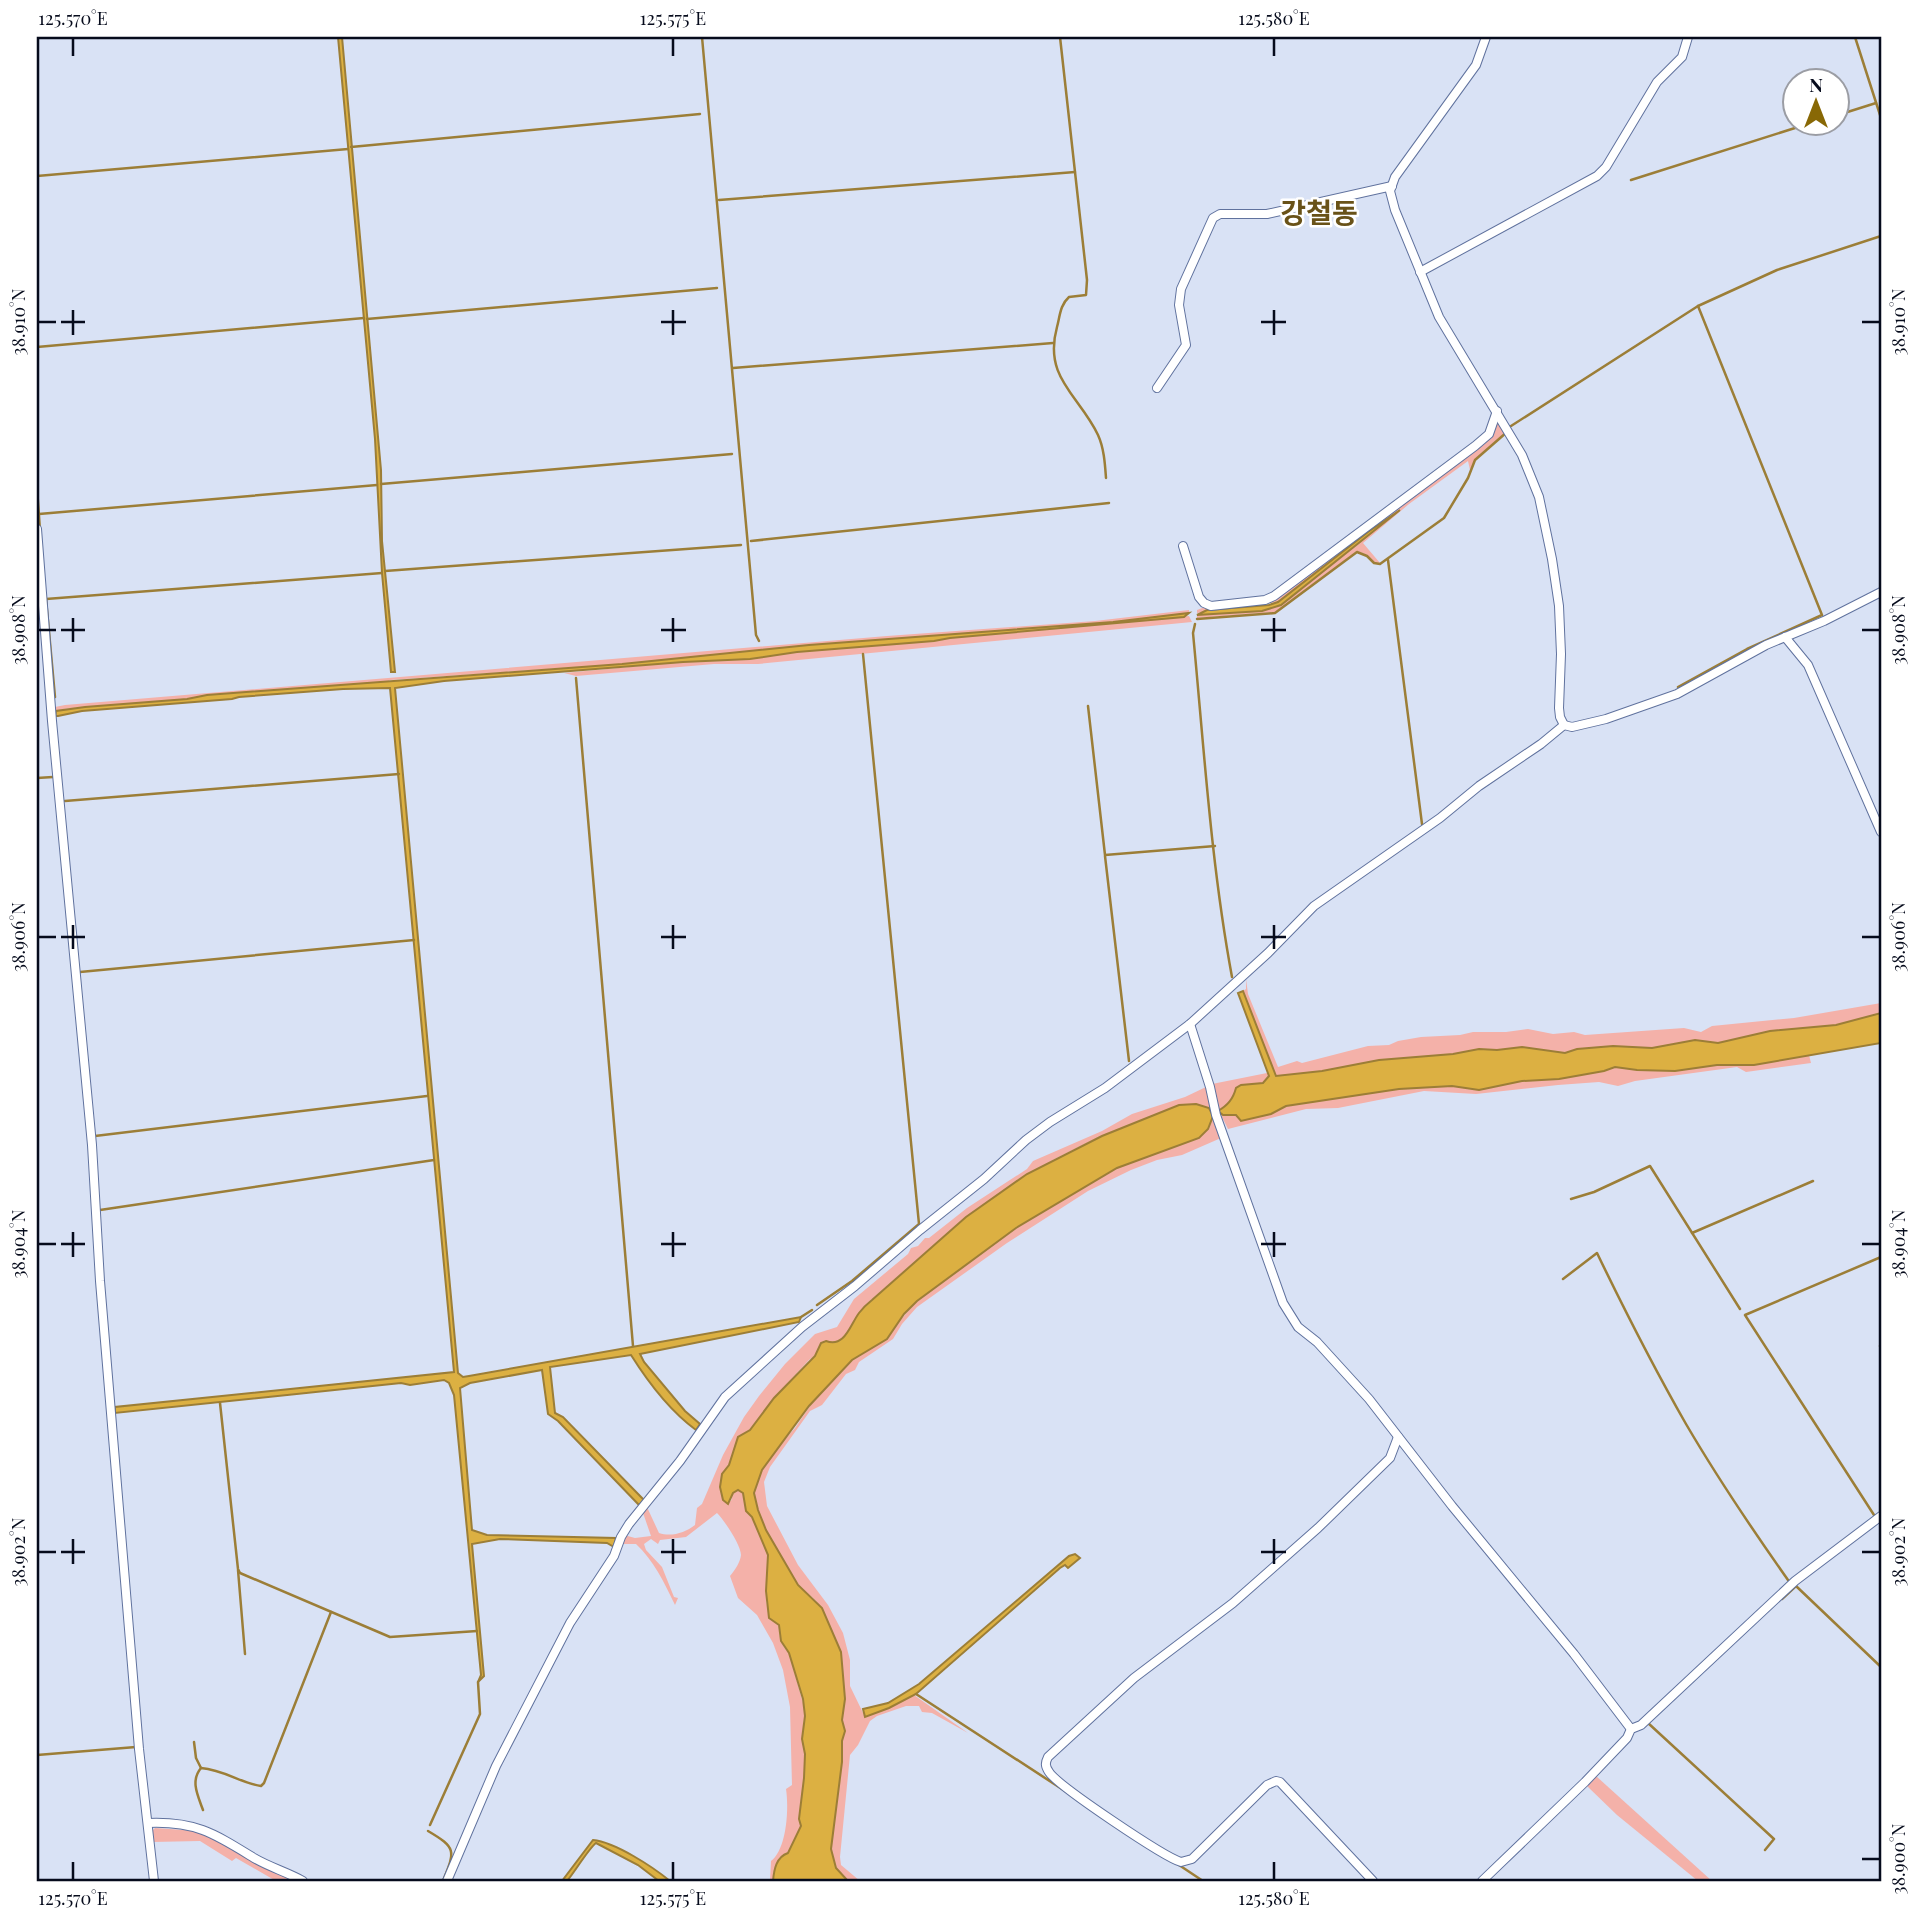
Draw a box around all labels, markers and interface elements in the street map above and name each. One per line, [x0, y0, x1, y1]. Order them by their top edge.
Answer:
text: 125.570°E [38, 6, 108, 30]
text: 125.575°E [640, 6, 706, 30]
text: 125.580°E [1238, 6, 1310, 30]
north arrow [1782, 66, 1852, 136]
text: N [1809, 71, 1823, 97]
district label: 강철동 [1280, 193, 1358, 230]
text: 38.910°N [6, 288, 30, 355]
text: 38.910°N [1886, 288, 1910, 355]
text: 38.908°N [6, 595, 30, 665]
text: 38.908°N [1886, 595, 1910, 665]
text: 38.906°N [6, 902, 30, 972]
text: 38.906°N [1886, 902, 1910, 972]
text: 38.904°N [6, 1209, 30, 1279]
text: 38.904°N [1886, 1209, 1910, 1279]
text: 38.902°N [6, 1517, 30, 1586]
text: 38.902°N [1886, 1517, 1910, 1586]
text: 38.900°N [1886, 1823, 1910, 1894]
text: 125.570°E [38, 1886, 108, 1910]
text: 125.575°E [640, 1886, 706, 1910]
text: 125.580°E [1238, 1886, 1310, 1910]

